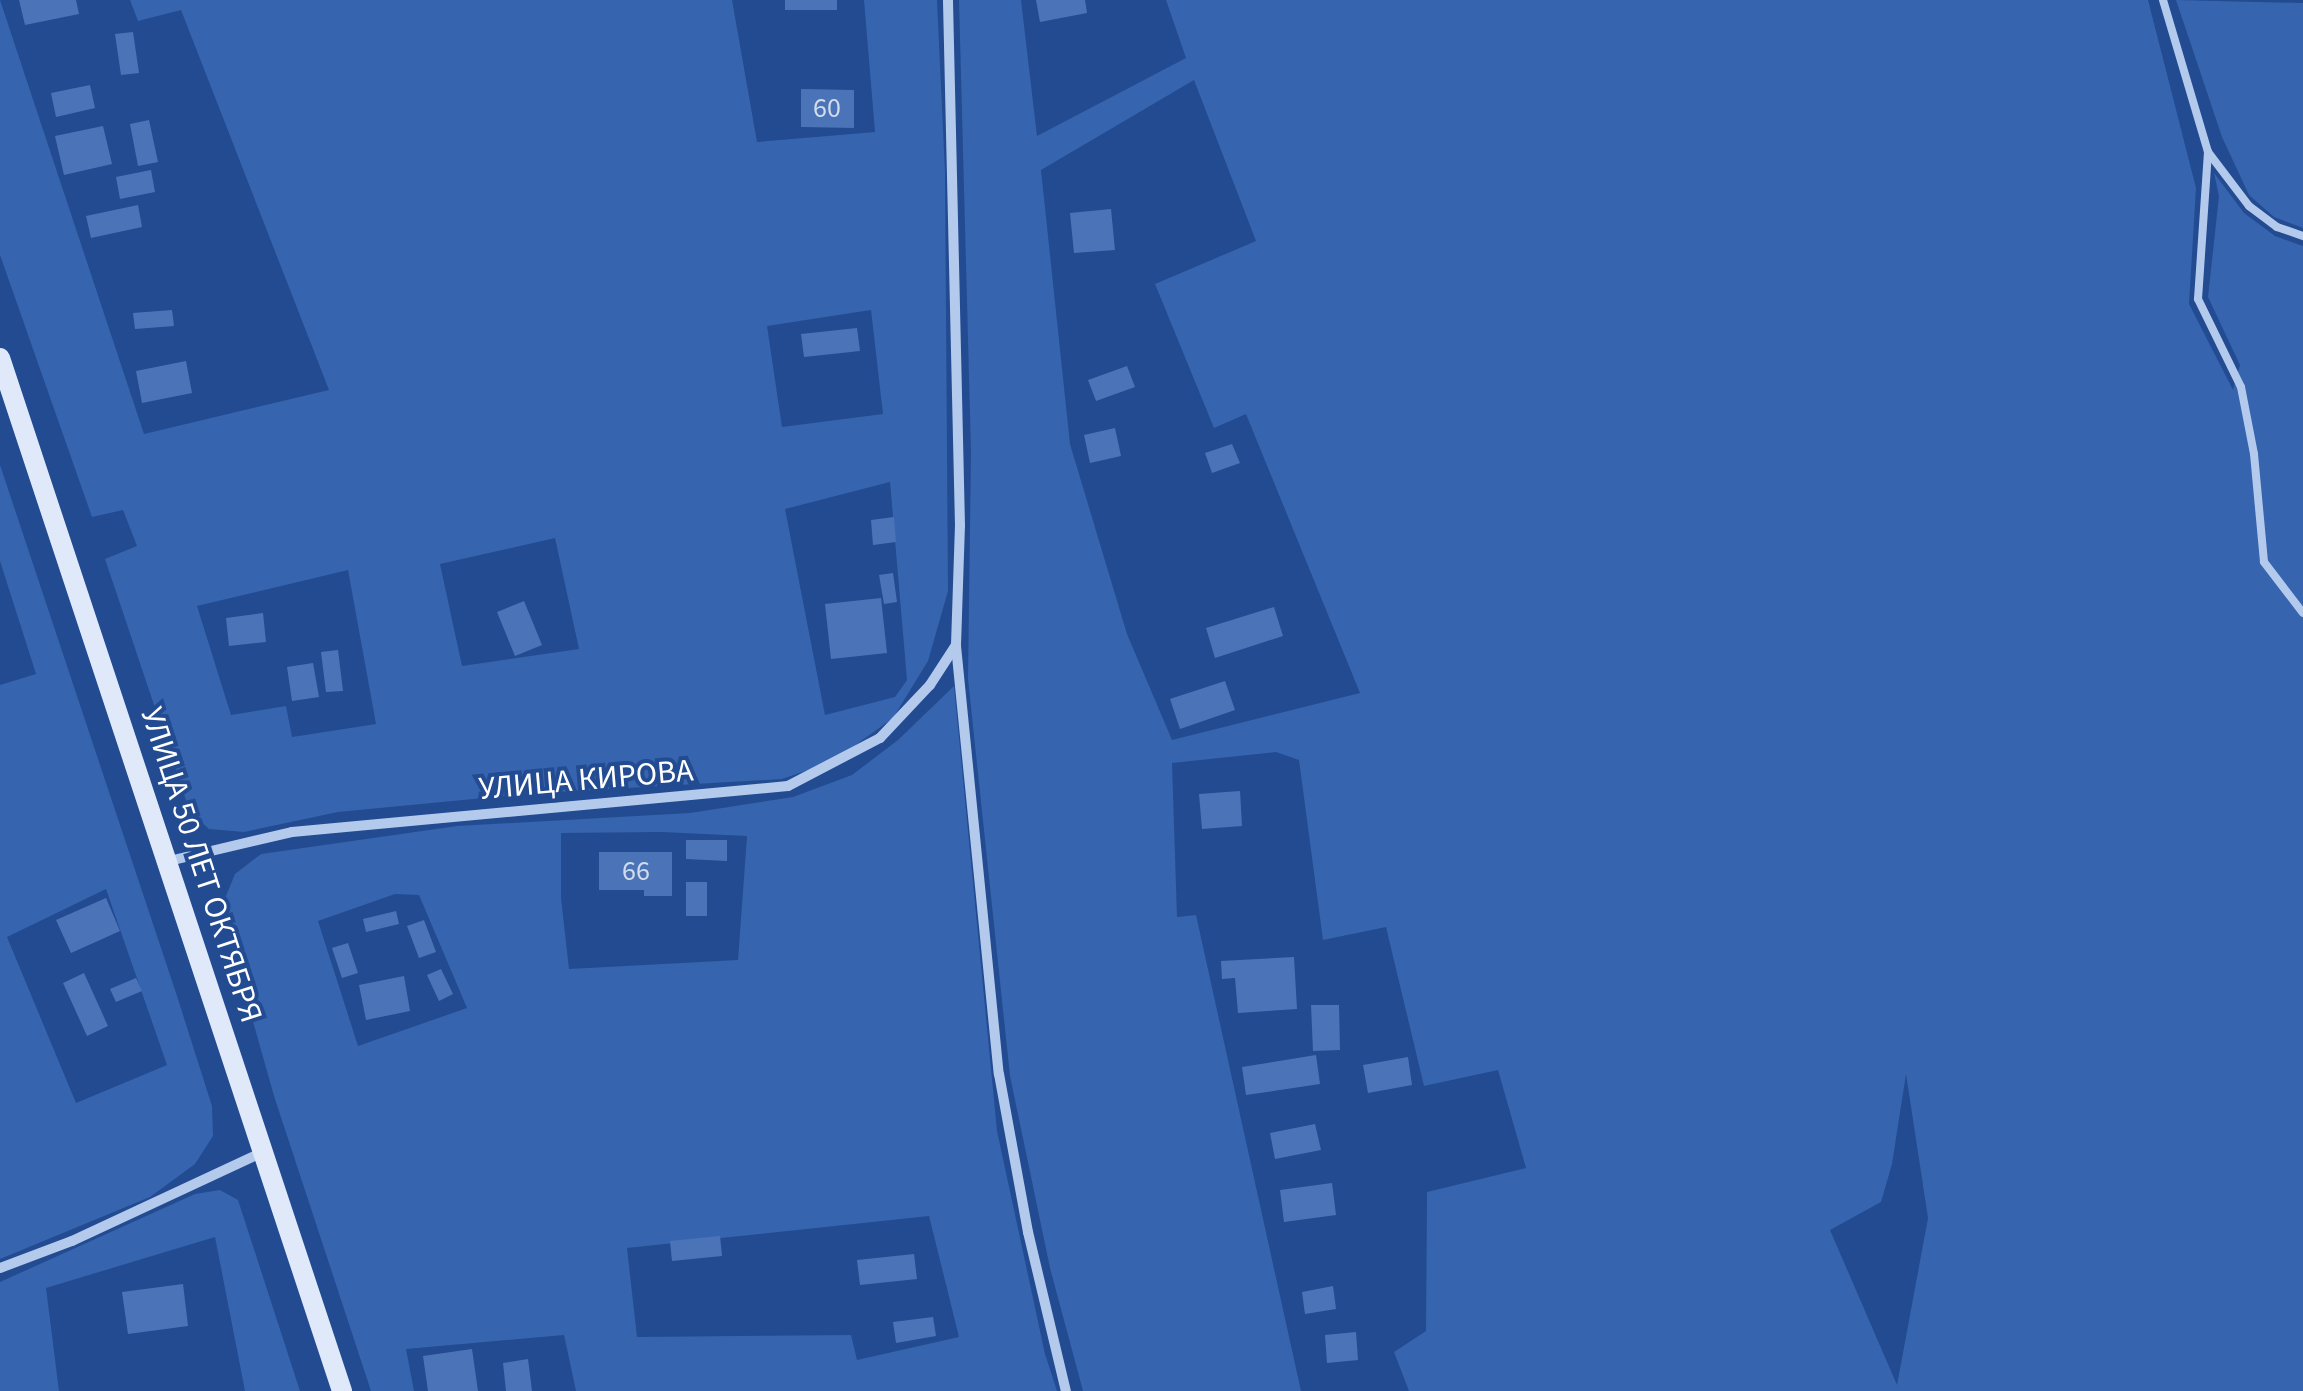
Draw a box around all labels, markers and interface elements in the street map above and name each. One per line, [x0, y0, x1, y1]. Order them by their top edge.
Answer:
house number: 60 [813, 91, 841, 125]
street label: УЛИЦА 50 ЛЕТ ОКТЯБРЯ [132, 703, 270, 1027]
street label: УЛИЦА КИРОВА [477, 751, 695, 809]
house number: 66 [622, 854, 650, 888]

